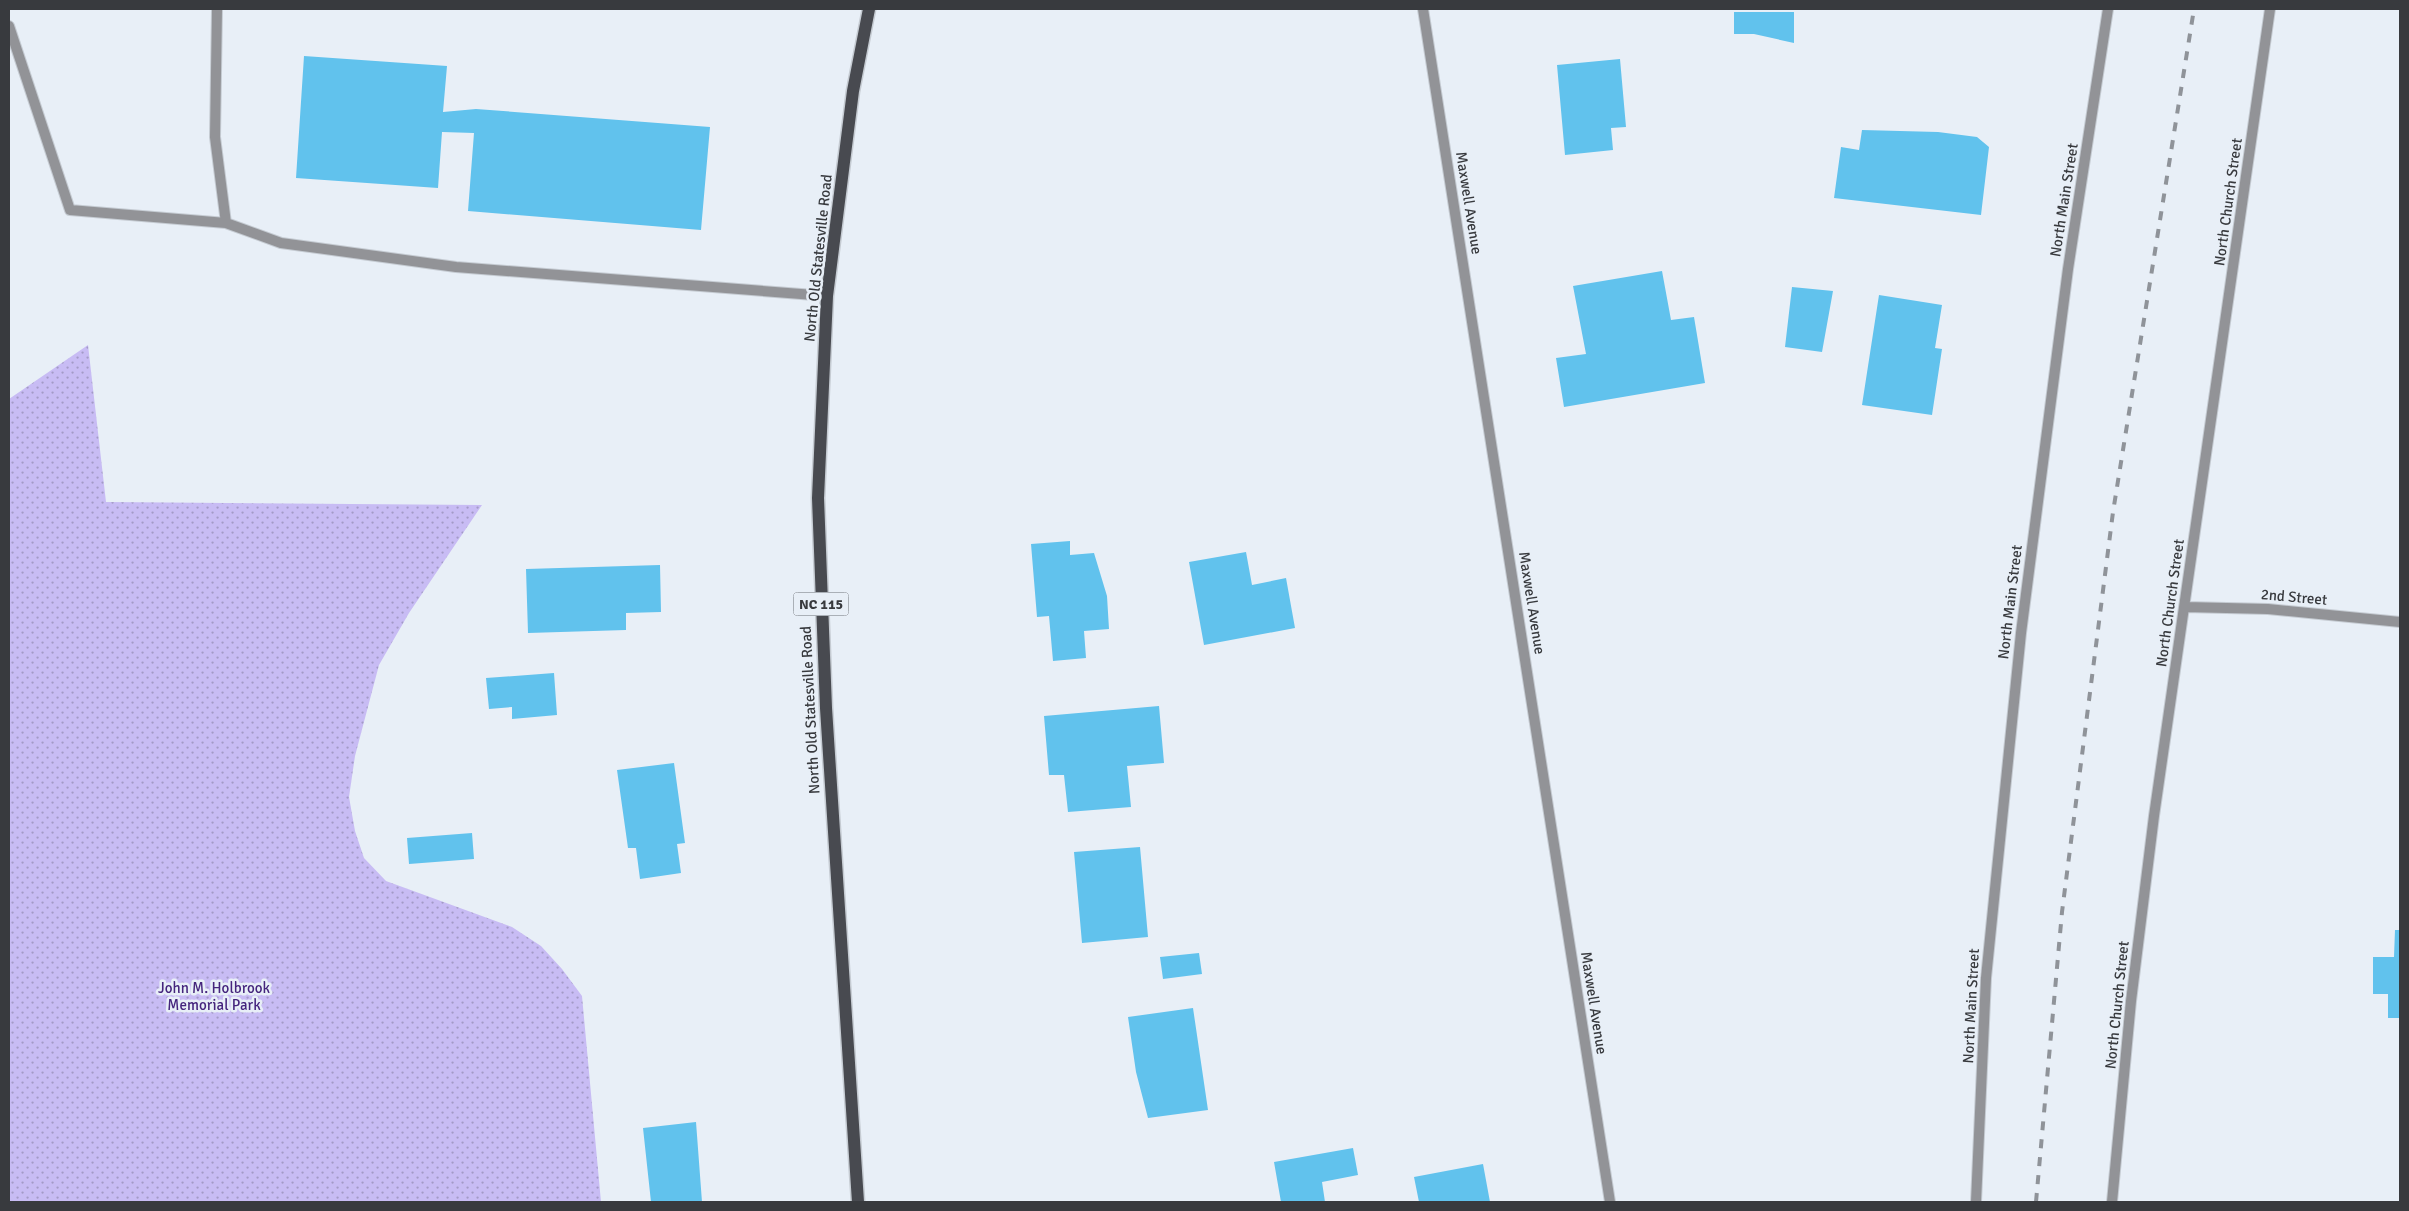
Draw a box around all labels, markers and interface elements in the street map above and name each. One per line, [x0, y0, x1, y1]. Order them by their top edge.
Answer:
street label: North Church Street [2210, 137, 2246, 267]
street label: North Main Street [2046, 142, 2082, 258]
street label: Maxwell Avenue [1452, 150, 1486, 256]
street label: North Old Statesville Road [800, 173, 836, 343]
street label: North Church Street [2152, 538, 2188, 668]
street label: North Main Street [1994, 544, 2026, 660]
street label: Maxwell Avenue [1515, 550, 1549, 656]
street label: 2nd Street [2260, 585, 2328, 609]
road number: NC 115 [794, 592, 848, 616]
street label: North Old Statesville Road [797, 625, 823, 795]
street label: North Church Street [2101, 940, 2133, 1070]
street label: North Main Street [1959, 948, 1983, 1064]
street label: Maxwell Avenue [1577, 950, 1611, 1056]
park label: John M. Holbrook Memorial Park [158, 979, 271, 1014]

